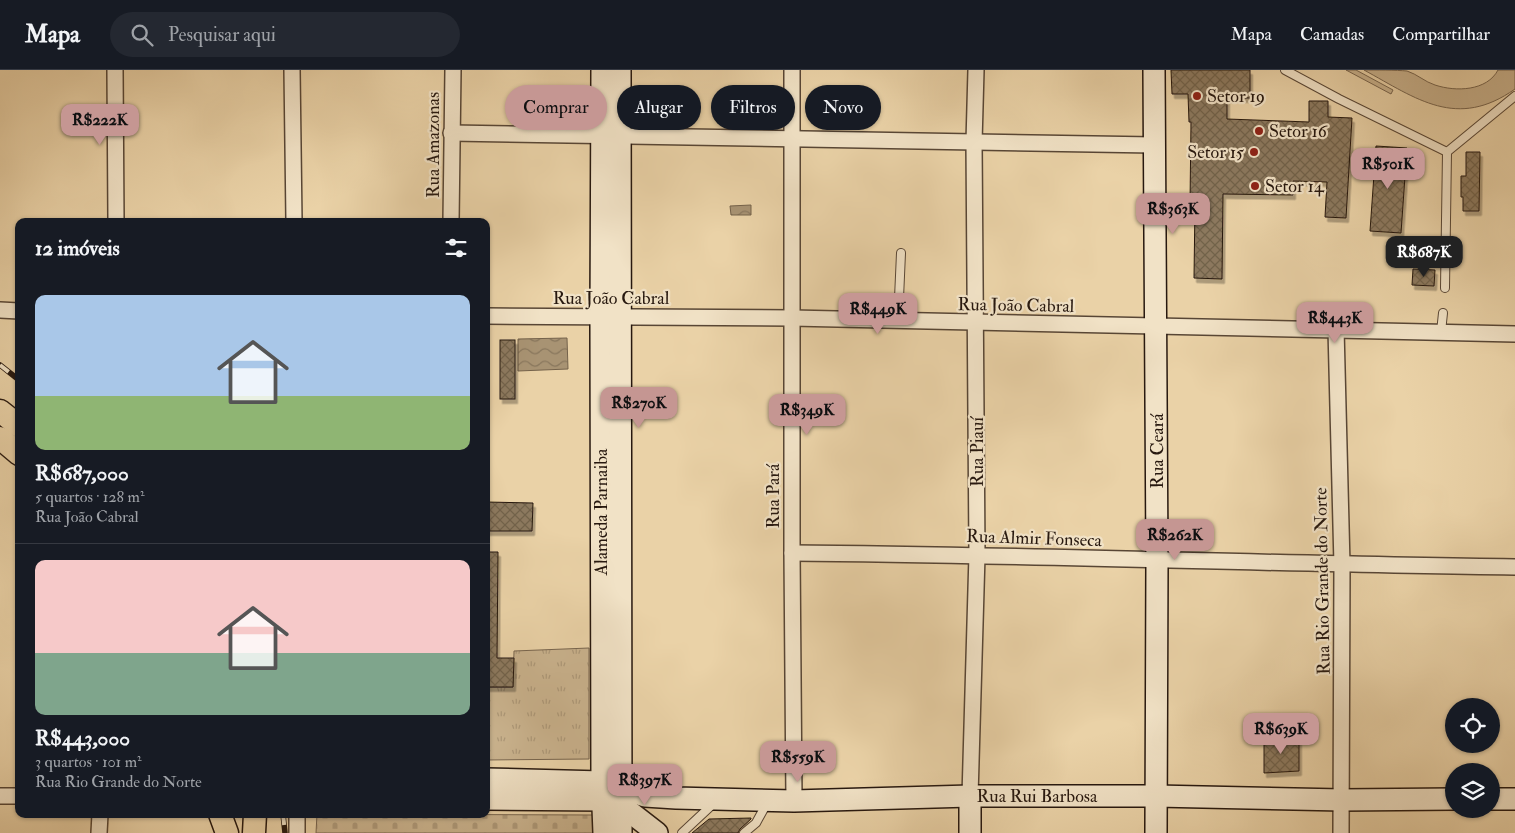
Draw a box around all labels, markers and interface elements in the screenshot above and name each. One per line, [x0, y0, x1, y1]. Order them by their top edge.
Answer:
search box [110, 12, 460, 57]
text: Mapa [25, 19, 80, 50]
icon: search [128, 21, 156, 49]
text: Pesquisar aqui [168, 23, 276, 47]
text: Mapa [1231, 23, 1272, 46]
text: Camadas [1300, 23, 1364, 46]
text: Compartilhar [1392, 23, 1490, 46]
chip: Comprar [505, 85, 607, 130]
chip: Alugar [617, 85, 701, 130]
chip: Filtros [711, 85, 795, 130]
chip: Novo [805, 85, 881, 130]
place label: Setor 19 [1207, 85, 1265, 108]
marker: Setor 19 [1191, 90, 1203, 102]
street label: Rua Amazonas [422, 92, 445, 198]
pin: R$222K [59, 104, 141, 146]
text: R$222K [72, 110, 128, 130]
place label: Setor 16 [1269, 120, 1328, 143]
marker: Setor 16 [1253, 125, 1265, 137]
place label: Setor 15 [1187, 141, 1244, 164]
marker: Setor 15 [1248, 146, 1260, 158]
pin: R$501K [1347, 148, 1429, 190]
text: R$501K [1362, 154, 1414, 174]
place label: Setor 14 [1265, 175, 1325, 198]
marker: Setor 14 [1249, 180, 1261, 192]
pin: R$363K [1132, 192, 1214, 235]
text: R$363K [1147, 199, 1199, 219]
icon: filters [442, 234, 470, 262]
text: 12 imóveis [35, 235, 120, 262]
pin: R$687K [1383, 236, 1465, 278]
text: R$687K [1397, 242, 1451, 262]
street label: Rua João Cabral [553, 287, 670, 310]
pin: R$449K [837, 292, 919, 335]
street label: Rua João Cabral [957, 293, 1075, 318]
text: R$449K [849, 299, 907, 319]
pin: R$443K [1294, 302, 1376, 344]
text: R$443K [1307, 308, 1363, 328]
icon: home [208, 327, 298, 417]
pin: R$270K [598, 386, 680, 429]
text: R$270K [611, 393, 667, 413]
pin: R$349K [766, 394, 848, 436]
text: R$349K [780, 400, 834, 420]
street label: Rua Ceará [1146, 413, 1169, 489]
street label: Rua Piauí [966, 416, 989, 487]
street label: Alameda Parnaiba [590, 448, 613, 576]
text: R$687,000 [35, 460, 129, 487]
street label: Rua Pará [762, 463, 785, 528]
text: 5 quartos · 128 m² [35, 487, 144, 507]
street label: Rua Rio Grande do Norte [1309, 487, 1336, 675]
text: Rua João Cabral [35, 507, 139, 527]
pin: R$262K [1134, 518, 1216, 561]
street label: Rua Almir Fonseca [966, 525, 1103, 552]
text: R$262K [1147, 525, 1203, 545]
icon: home [208, 593, 298, 683]
map controls [1445, 698, 1500, 818]
button: locate [1445, 698, 1500, 753]
pin: R$639K [1240, 712, 1322, 755]
text: R$639K [1254, 719, 1308, 739]
text: R$443,000 [35, 725, 130, 752]
pin: R$559K [757, 740, 839, 783]
text: R$559K [771, 747, 825, 767]
text: 3 quartos · 101 m² [35, 752, 142, 772]
button: layers [1445, 763, 1500, 818]
pin: R$397K [604, 764, 686, 806]
text: R$397K [618, 770, 672, 790]
text: Rua Rio Grande do Norte [35, 772, 202, 792]
street label: Rua Rui Barbosa [977, 785, 1098, 808]

